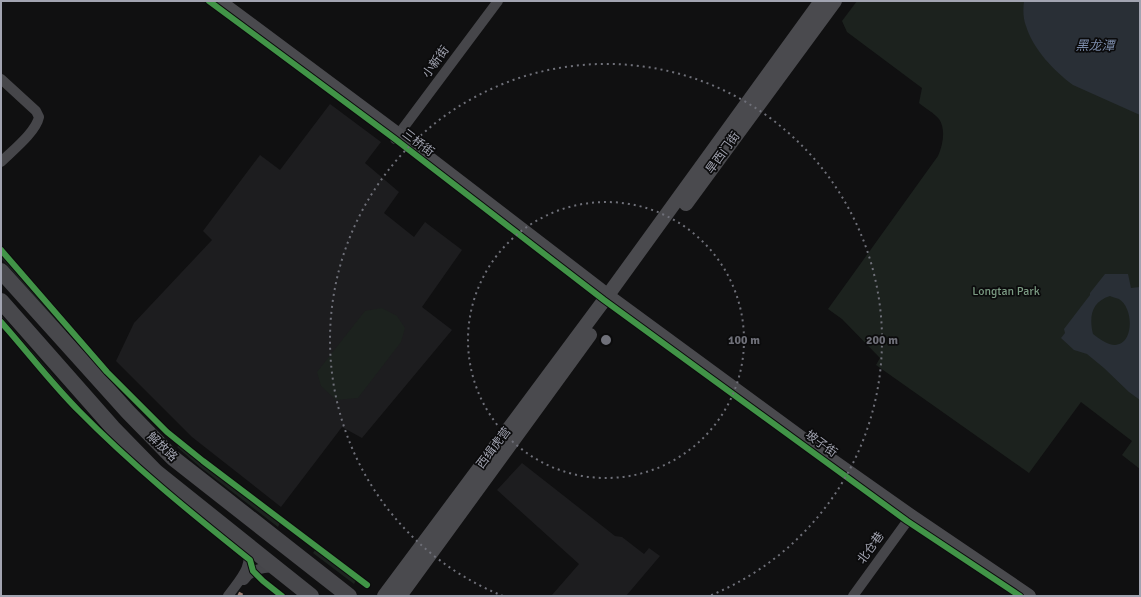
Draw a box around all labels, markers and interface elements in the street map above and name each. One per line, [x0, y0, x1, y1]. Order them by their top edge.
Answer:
water label: 黑龙潭 [1075, 38, 1116, 54]
street label: 小新街 [419, 43, 453, 81]
street label: 三桥街 [399, 126, 437, 160]
street label: 旱西门街 [703, 129, 743, 177]
park label: Longtan Park [972, 284, 1040, 299]
centre of rings [599, 333, 613, 347]
text: 100 m [728, 333, 760, 348]
text: 200 m [866, 333, 898, 348]
street label: 西缉虎营 [474, 424, 514, 472]
street label: 坡子街 [802, 427, 840, 461]
street label: 解放路 [144, 429, 180, 465]
street label: 北仓巷 [854, 529, 888, 567]

